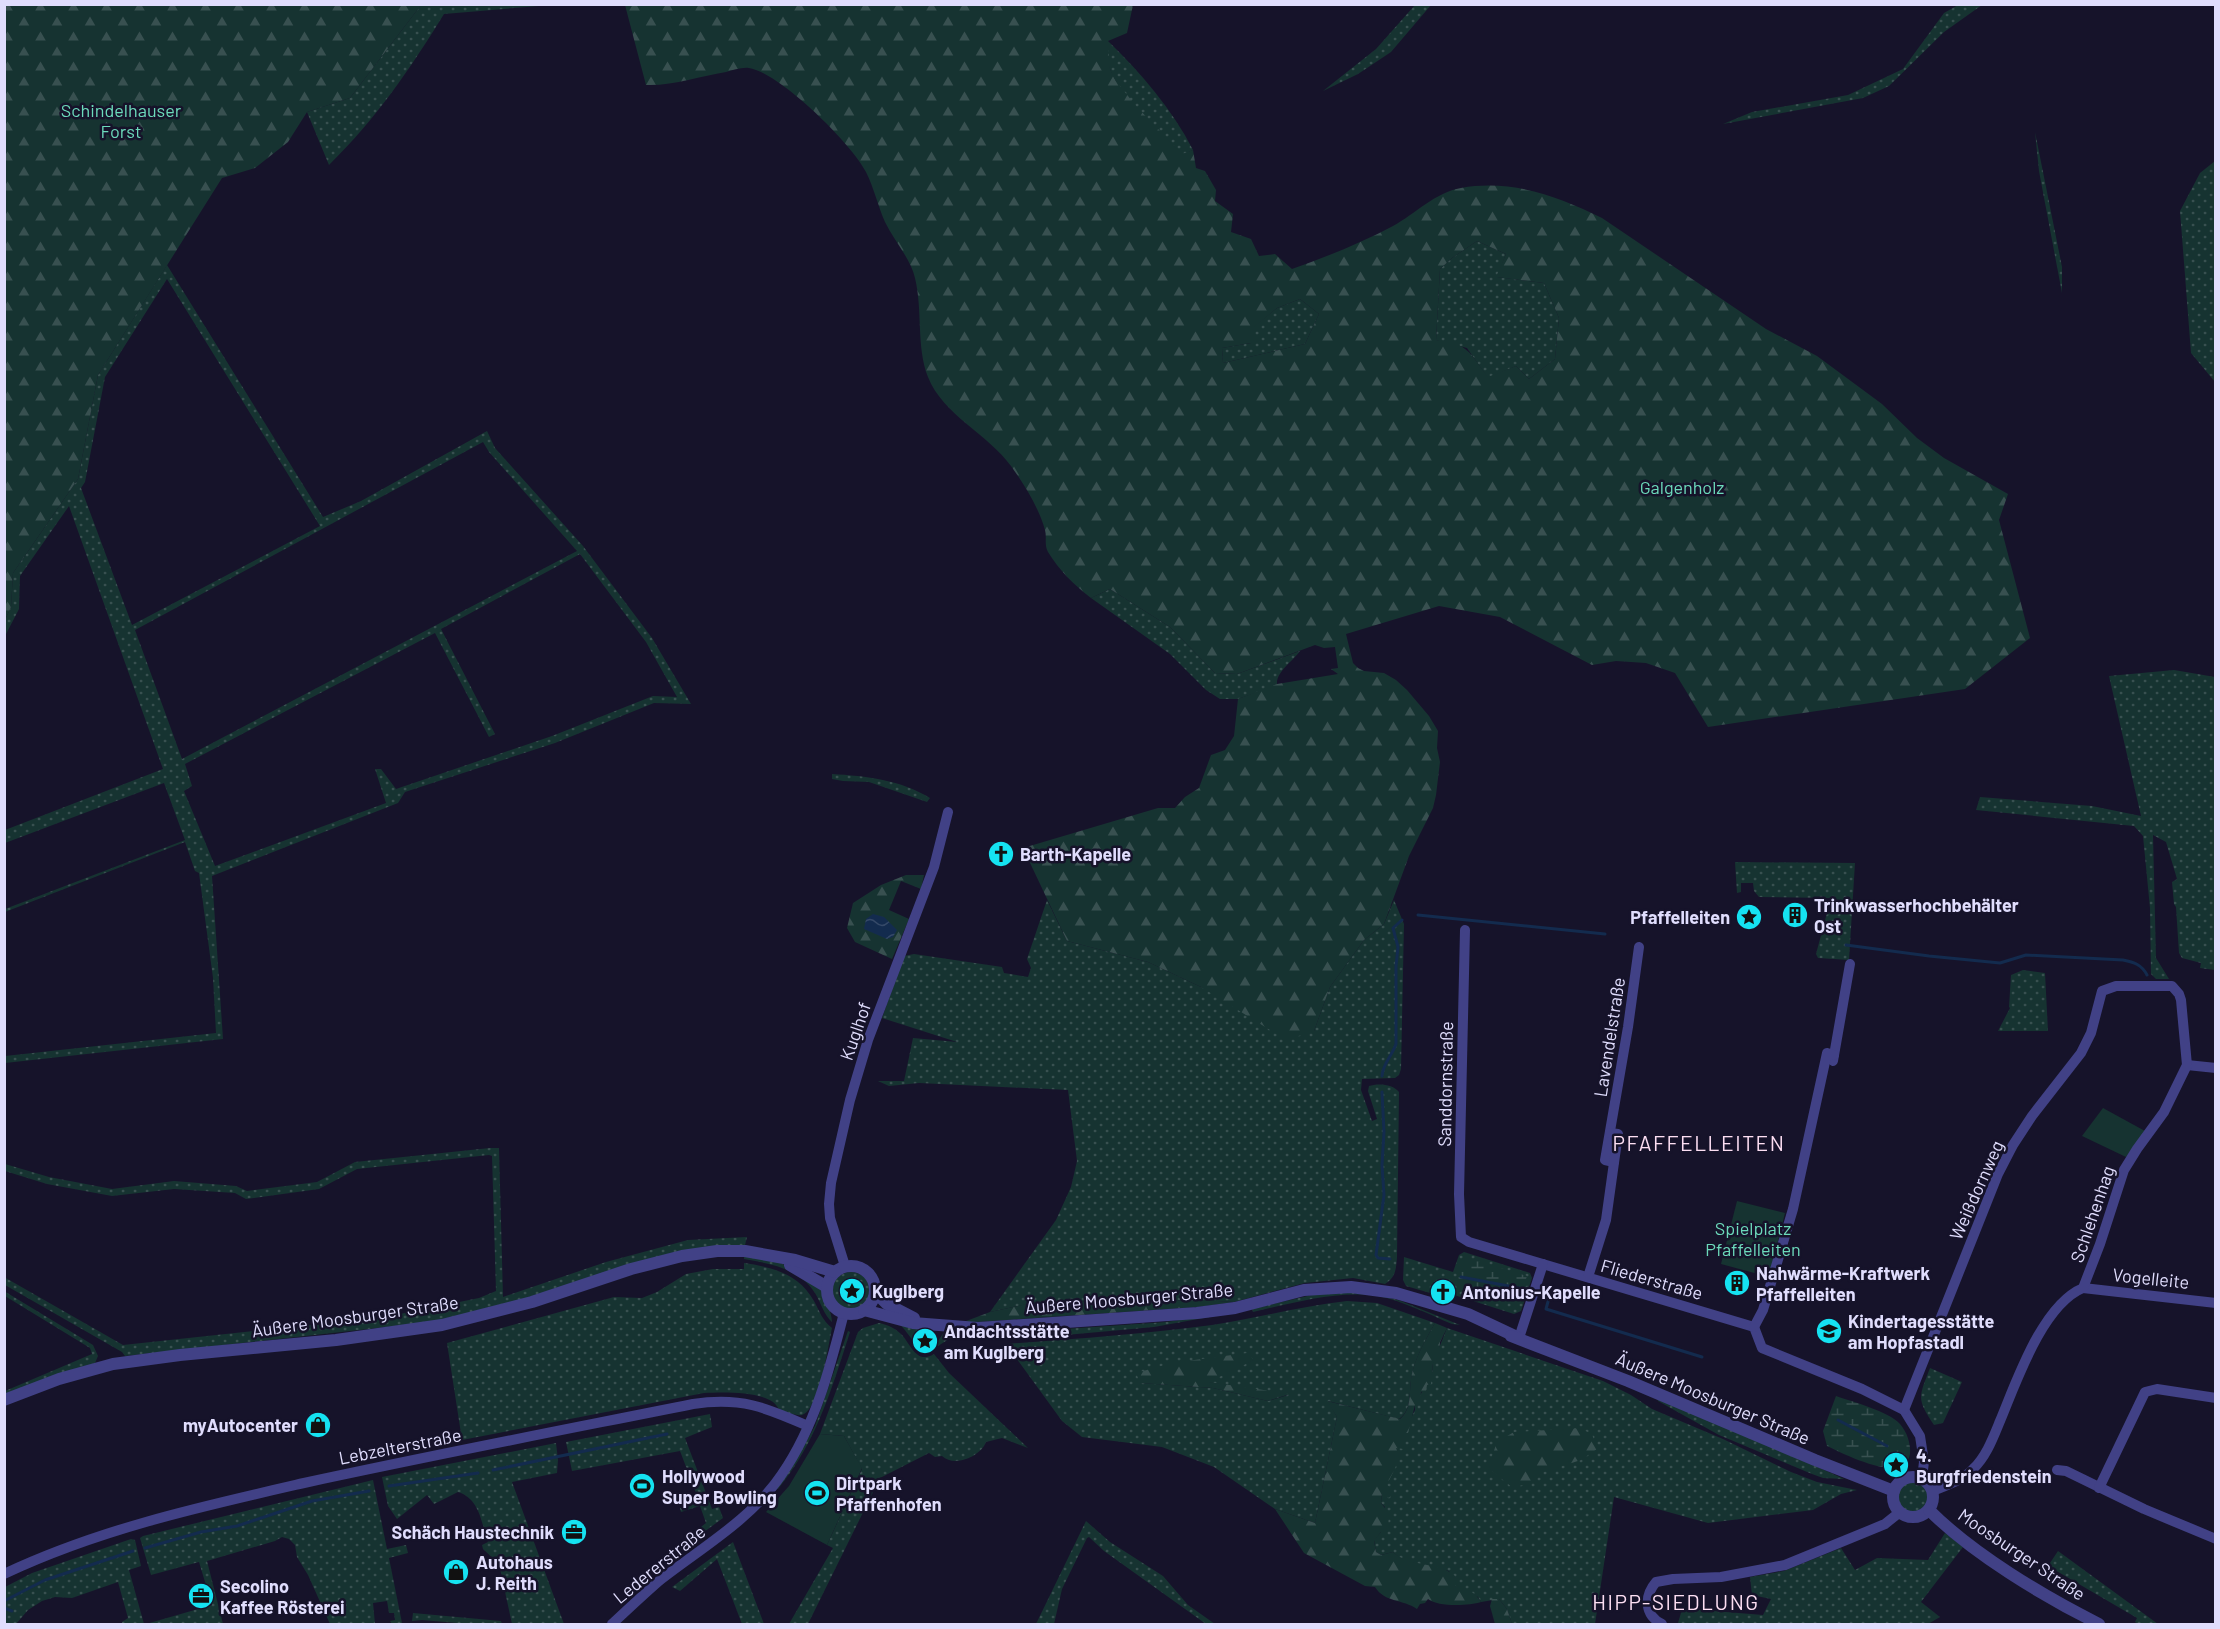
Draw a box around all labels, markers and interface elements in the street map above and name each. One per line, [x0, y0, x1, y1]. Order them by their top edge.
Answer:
park label: Schindelhauser Forst [61, 99, 182, 142]
park label: Galgenholz [1640, 476, 1724, 498]
church icon: Barth-Kapelle [986, 839, 1016, 869]
place label: Barth-Kapelle [1020, 843, 1131, 865]
place label: Trinkwasserhochbehälter Ost [1814, 894, 2019, 937]
building icon: Trinkwasserhochbehälter Ost [1780, 900, 1810, 930]
place icon: Pfaffelleiten [1734, 902, 1764, 932]
place label: Pfaffelleiten [1630, 906, 1730, 928]
street label: Lavendelstraße [1589, 976, 1629, 1098]
street label: Kuglhof [835, 999, 875, 1063]
street label: Sanddornstraße [1433, 1021, 1457, 1147]
district label: PFAFFELLEITEN [1613, 1130, 1785, 1155]
street label: Weißdornweg [1944, 1137, 2008, 1243]
street label: Schlehenhag [2065, 1163, 2119, 1265]
park label: Spielplatz Pfaffelleiten [1705, 1217, 1801, 1260]
street label: Fliederstraße [1599, 1254, 1705, 1304]
place label: Nahwärme-Kraftwerk Pfaffelleiten [1756, 1262, 1930, 1305]
street label: Vogelleite [2112, 1263, 2190, 1293]
building icon: Nahwärme-Kraftwerk Pfaffelleiten [1722, 1268, 1752, 1298]
place icon: Kuglberg [837, 1276, 867, 1306]
church icon: Antonius-Kapelle [1428, 1277, 1458, 1307]
street label: Äußere Moosburger Straße [1024, 1278, 1234, 1318]
place label: Kuglberg [872, 1280, 944, 1302]
place label: Antonius-Kapelle [1462, 1281, 1601, 1303]
street label: Äußere Moosburger Straße [250, 1291, 460, 1341]
place label: Kindertagesstätte am Hopfastadl [1848, 1310, 1995, 1353]
school or university icon: Kindertagesstätte am Hopfastadl [1814, 1316, 1844, 1346]
place label: Andachtsstätte am Kuglberg [944, 1320, 1070, 1363]
place icon: Andachtsstätte am Kuglberg [910, 1326, 940, 1356]
street label: Äußere Moosburger Straße [1613, 1347, 1813, 1449]
shop icon: myAutocenter [303, 1410, 333, 1440]
place label: myAutocenter [183, 1414, 298, 1436]
street label: Lebzelterstraße [337, 1423, 463, 1469]
place label: 4. Burgfriedenstein [1916, 1444, 2052, 1487]
place icon: 4. Burgfriedenstein [1881, 1450, 1911, 1480]
place label: Hollywood Super Bowling [662, 1465, 777, 1508]
sports icon: Hollywood Super Bowling [627, 1471, 657, 1501]
place label: Dirtpark Pfaffenhofen [836, 1472, 942, 1515]
sports icon: Dirtpark Pfaffenhofen [802, 1478, 832, 1508]
street label: Moosburger Straße [1954, 1503, 2090, 1605]
office icon: Schäch Haustechnik [559, 1517, 589, 1547]
street label: Ledererstraße [608, 1520, 710, 1608]
place label: Schäch Haustechnik [391, 1521, 554, 1543]
place label: Autohaus J. Reith [476, 1551, 553, 1594]
shop icon: Autohaus J. Reith [441, 1557, 471, 1587]
place label: Secolino Kaffee Rösterei [220, 1575, 345, 1618]
office icon: Secolino Kaffee Rösterei [186, 1581, 216, 1611]
district label: HIPP-SIEDLUNG [1592, 1589, 1760, 1614]

